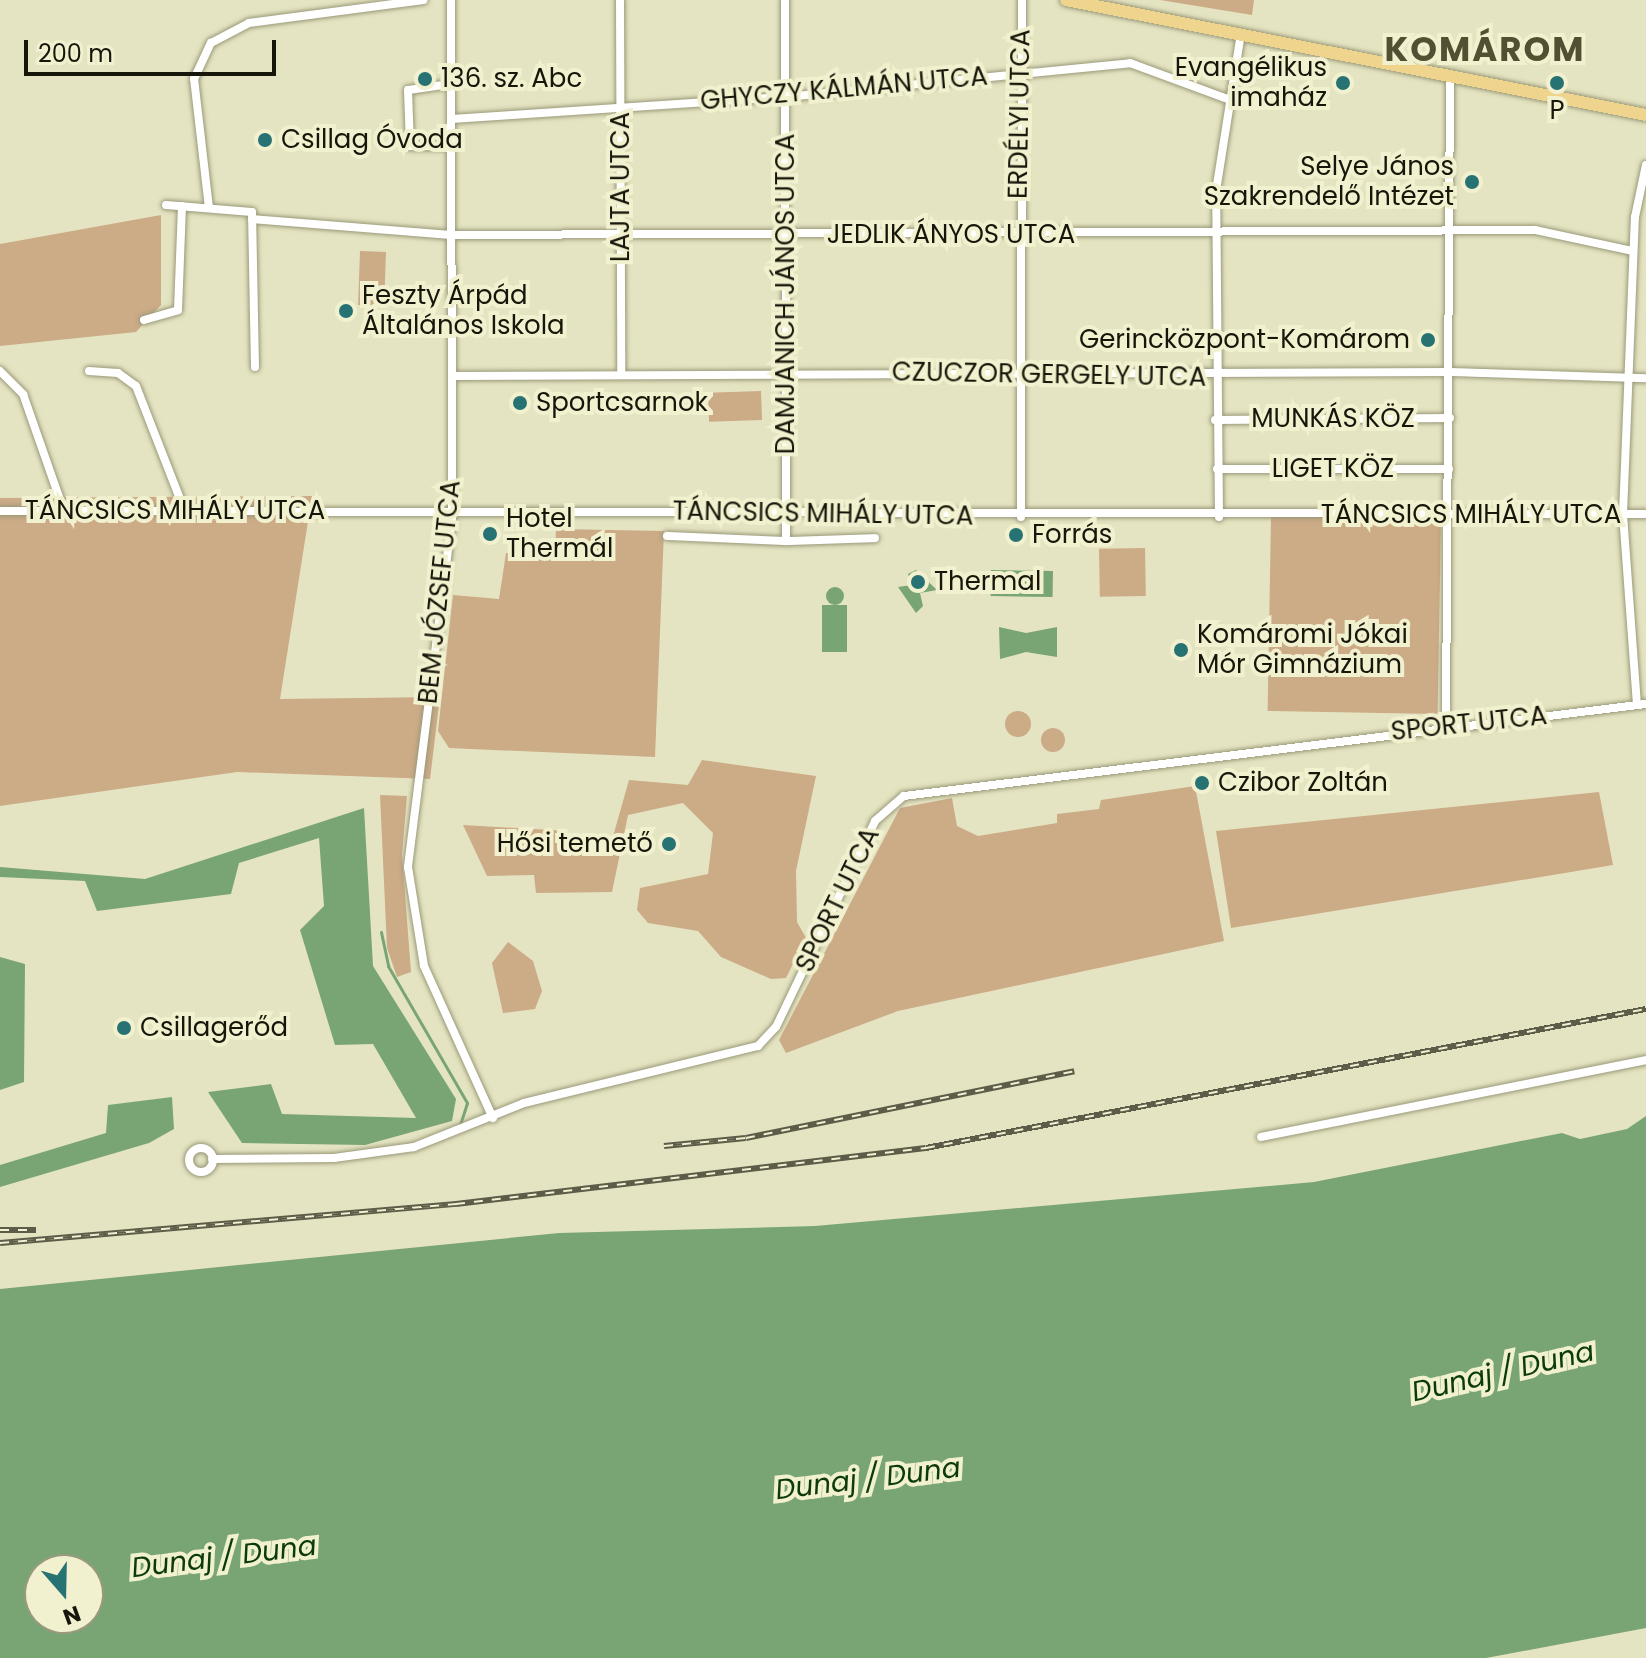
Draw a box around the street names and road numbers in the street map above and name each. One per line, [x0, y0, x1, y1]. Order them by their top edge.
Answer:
street label: ERDÉLYI UTCA [1003, 29, 1037, 199]
street label: GHYCZY KÁLMÁN UTCA [699, 61, 989, 117]
street label: LAJTA UTCA [605, 112, 637, 262]
street label: DAMJANICH JÁNOS UTCA [770, 134, 802, 454]
street label: JEDLIK ÁNYOS UTCA [827, 219, 1075, 251]
street label: CZUCZOR GERGELY UTCA [891, 357, 1207, 393]
street label: MUNKÁS KÖZ [1251, 403, 1415, 435]
street label: LIGET KÖZ [1272, 453, 1394, 485]
street label: BEM JÓZSEF UTCA [413, 479, 467, 705]
street label: TÁNCSICS MIHÁLY UTCA [25, 495, 325, 527]
street label: TÁNCSICS MIHÁLY UTCA [672, 496, 974, 532]
street label: TÁNCSICS MIHÁLY UTCA [1321, 499, 1621, 531]
street label: SPORT UTCA [1389, 700, 1549, 748]
street label: SPORT UTCA [790, 823, 886, 977]

